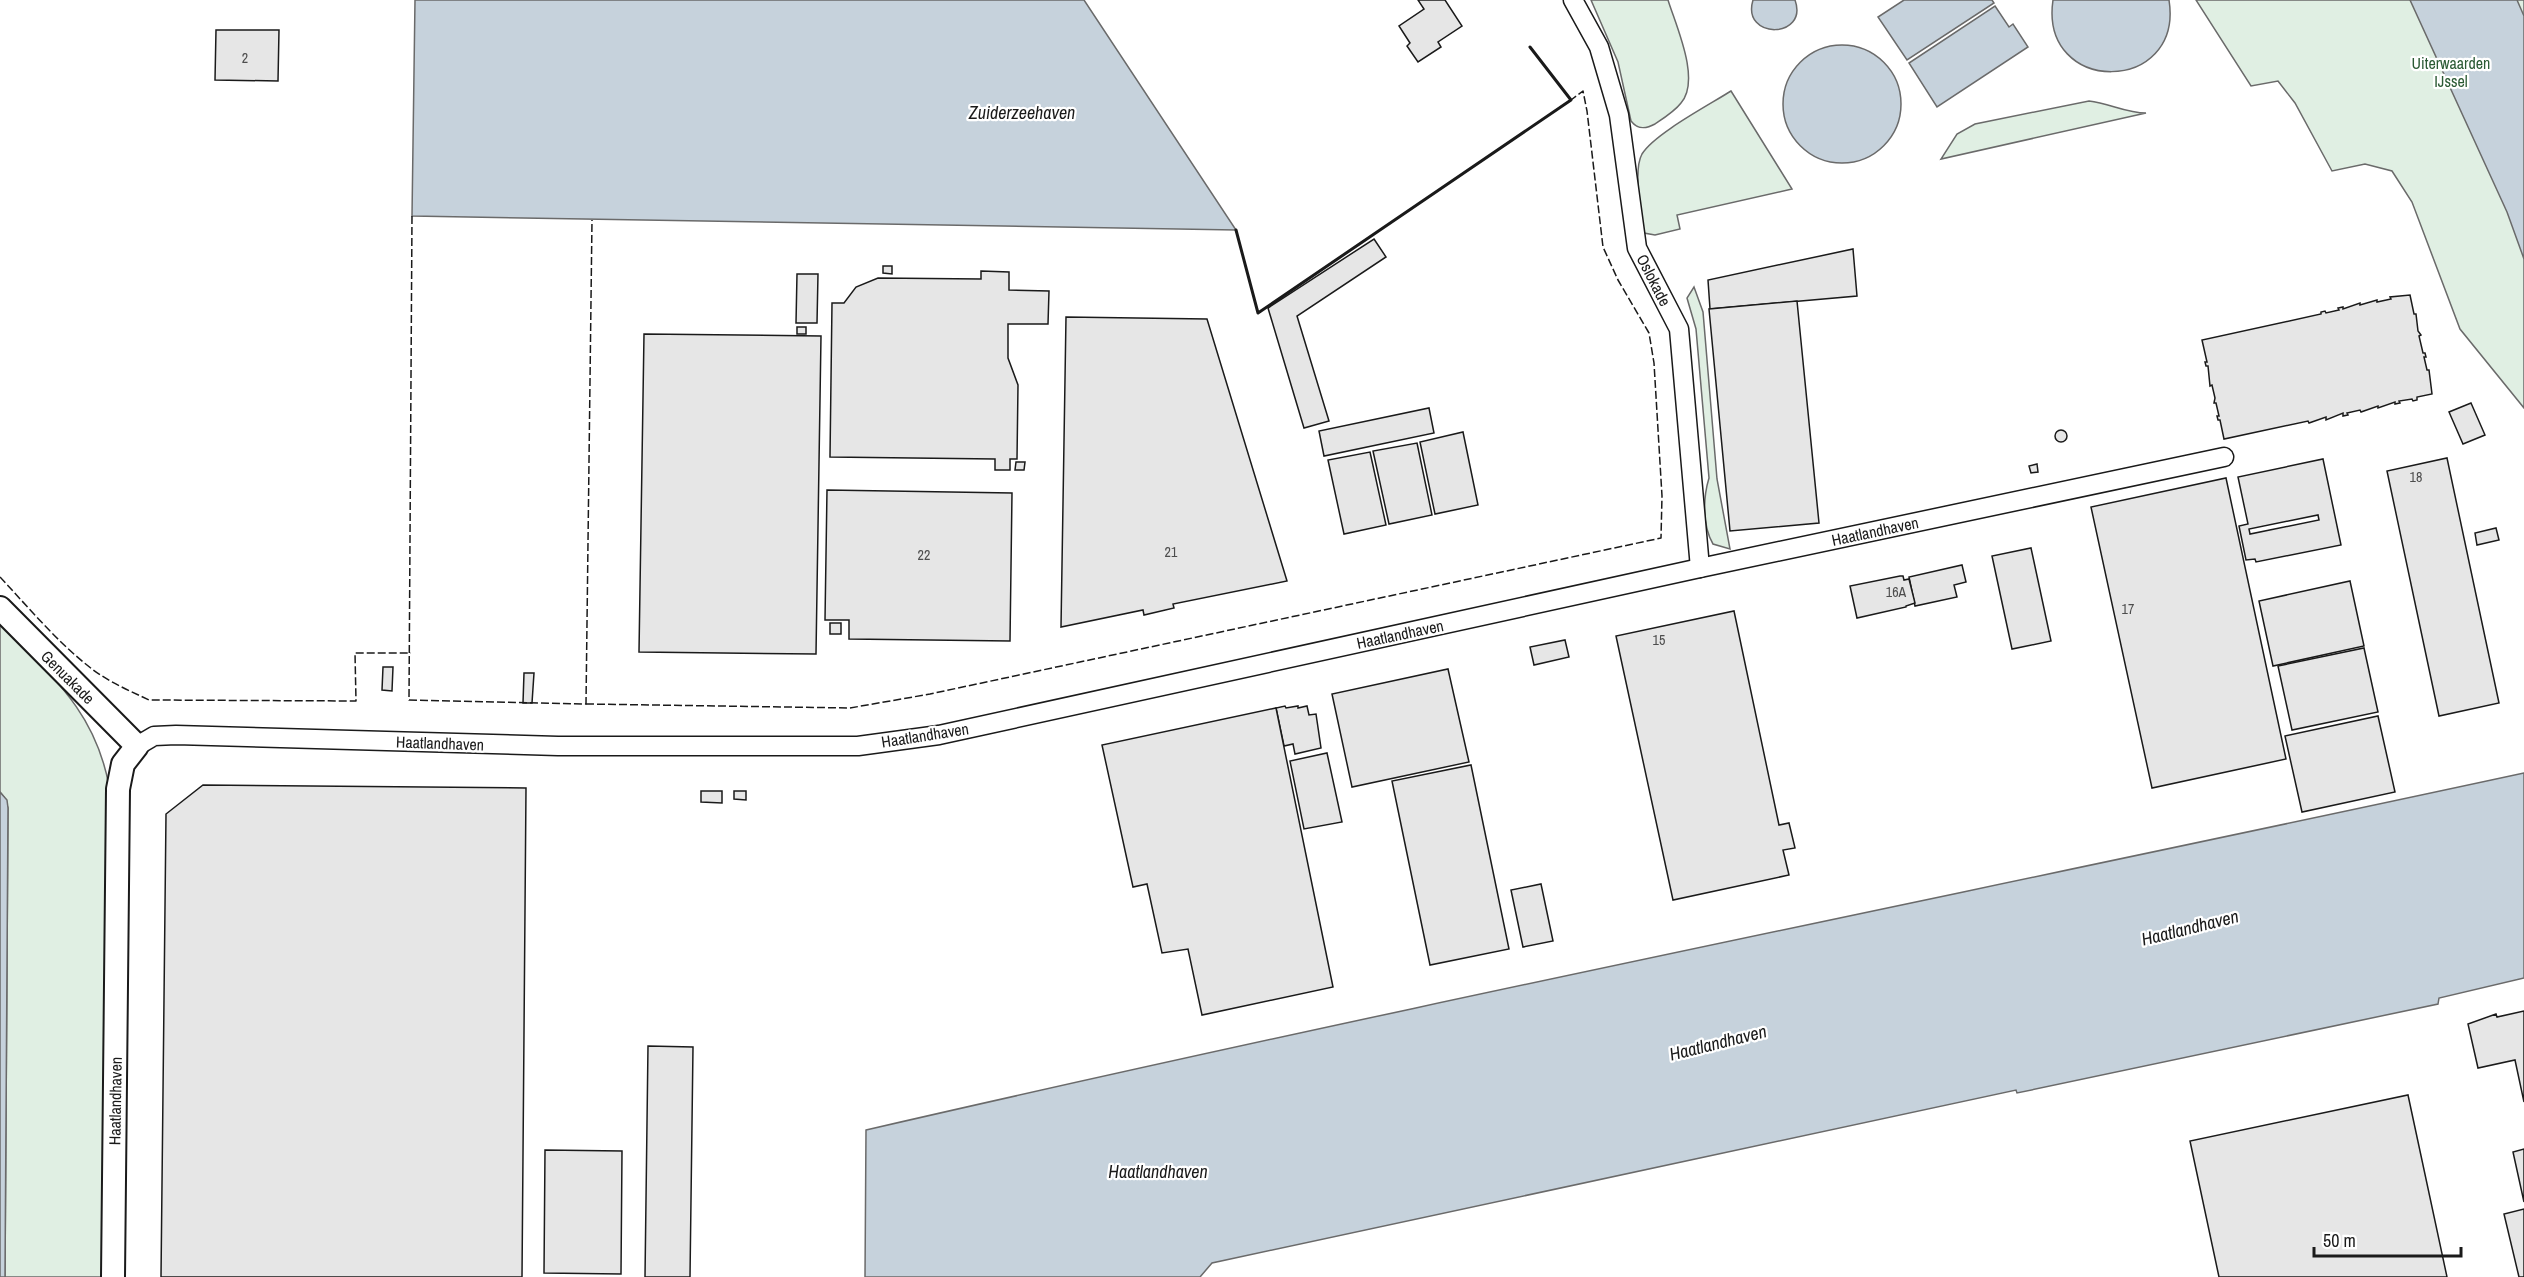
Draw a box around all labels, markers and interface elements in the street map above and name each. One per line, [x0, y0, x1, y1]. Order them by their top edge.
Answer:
house number: 2 [242, 49, 248, 67]
park label: Uiterwaarden IJssel [2412, 52, 2490, 92]
water label: Zuiderzeehaven [968, 100, 1075, 125]
street label: Oslokade [1632, 250, 1676, 310]
house number: 18 [2410, 468, 2422, 486]
street label: Haatlandhaven [1830, 511, 1920, 551]
house number: 21 [1165, 543, 1178, 561]
house number: 22 [918, 546, 930, 564]
house number: 16A [1886, 583, 1907, 601]
house number: 17 [2122, 600, 2134, 618]
street label: Haatlandhaven [1355, 614, 1445, 654]
house number: 15 [1653, 631, 1665, 649]
street label: Genuakade [36, 645, 100, 709]
street label: Haatlandhaven [880, 717, 970, 753]
street label: Haatlandhaven [396, 730, 484, 756]
water label: Haatlandhaven [2139, 903, 2241, 952]
water label: Haatlandhaven [1667, 1018, 1769, 1067]
street label: Haatlandhaven [103, 1057, 127, 1145]
water label: Haatlandhaven [1108, 1159, 1208, 1184]
scale bar [2314, 1220, 2461, 1258]
text: 50 m [2323, 1228, 2356, 1253]

